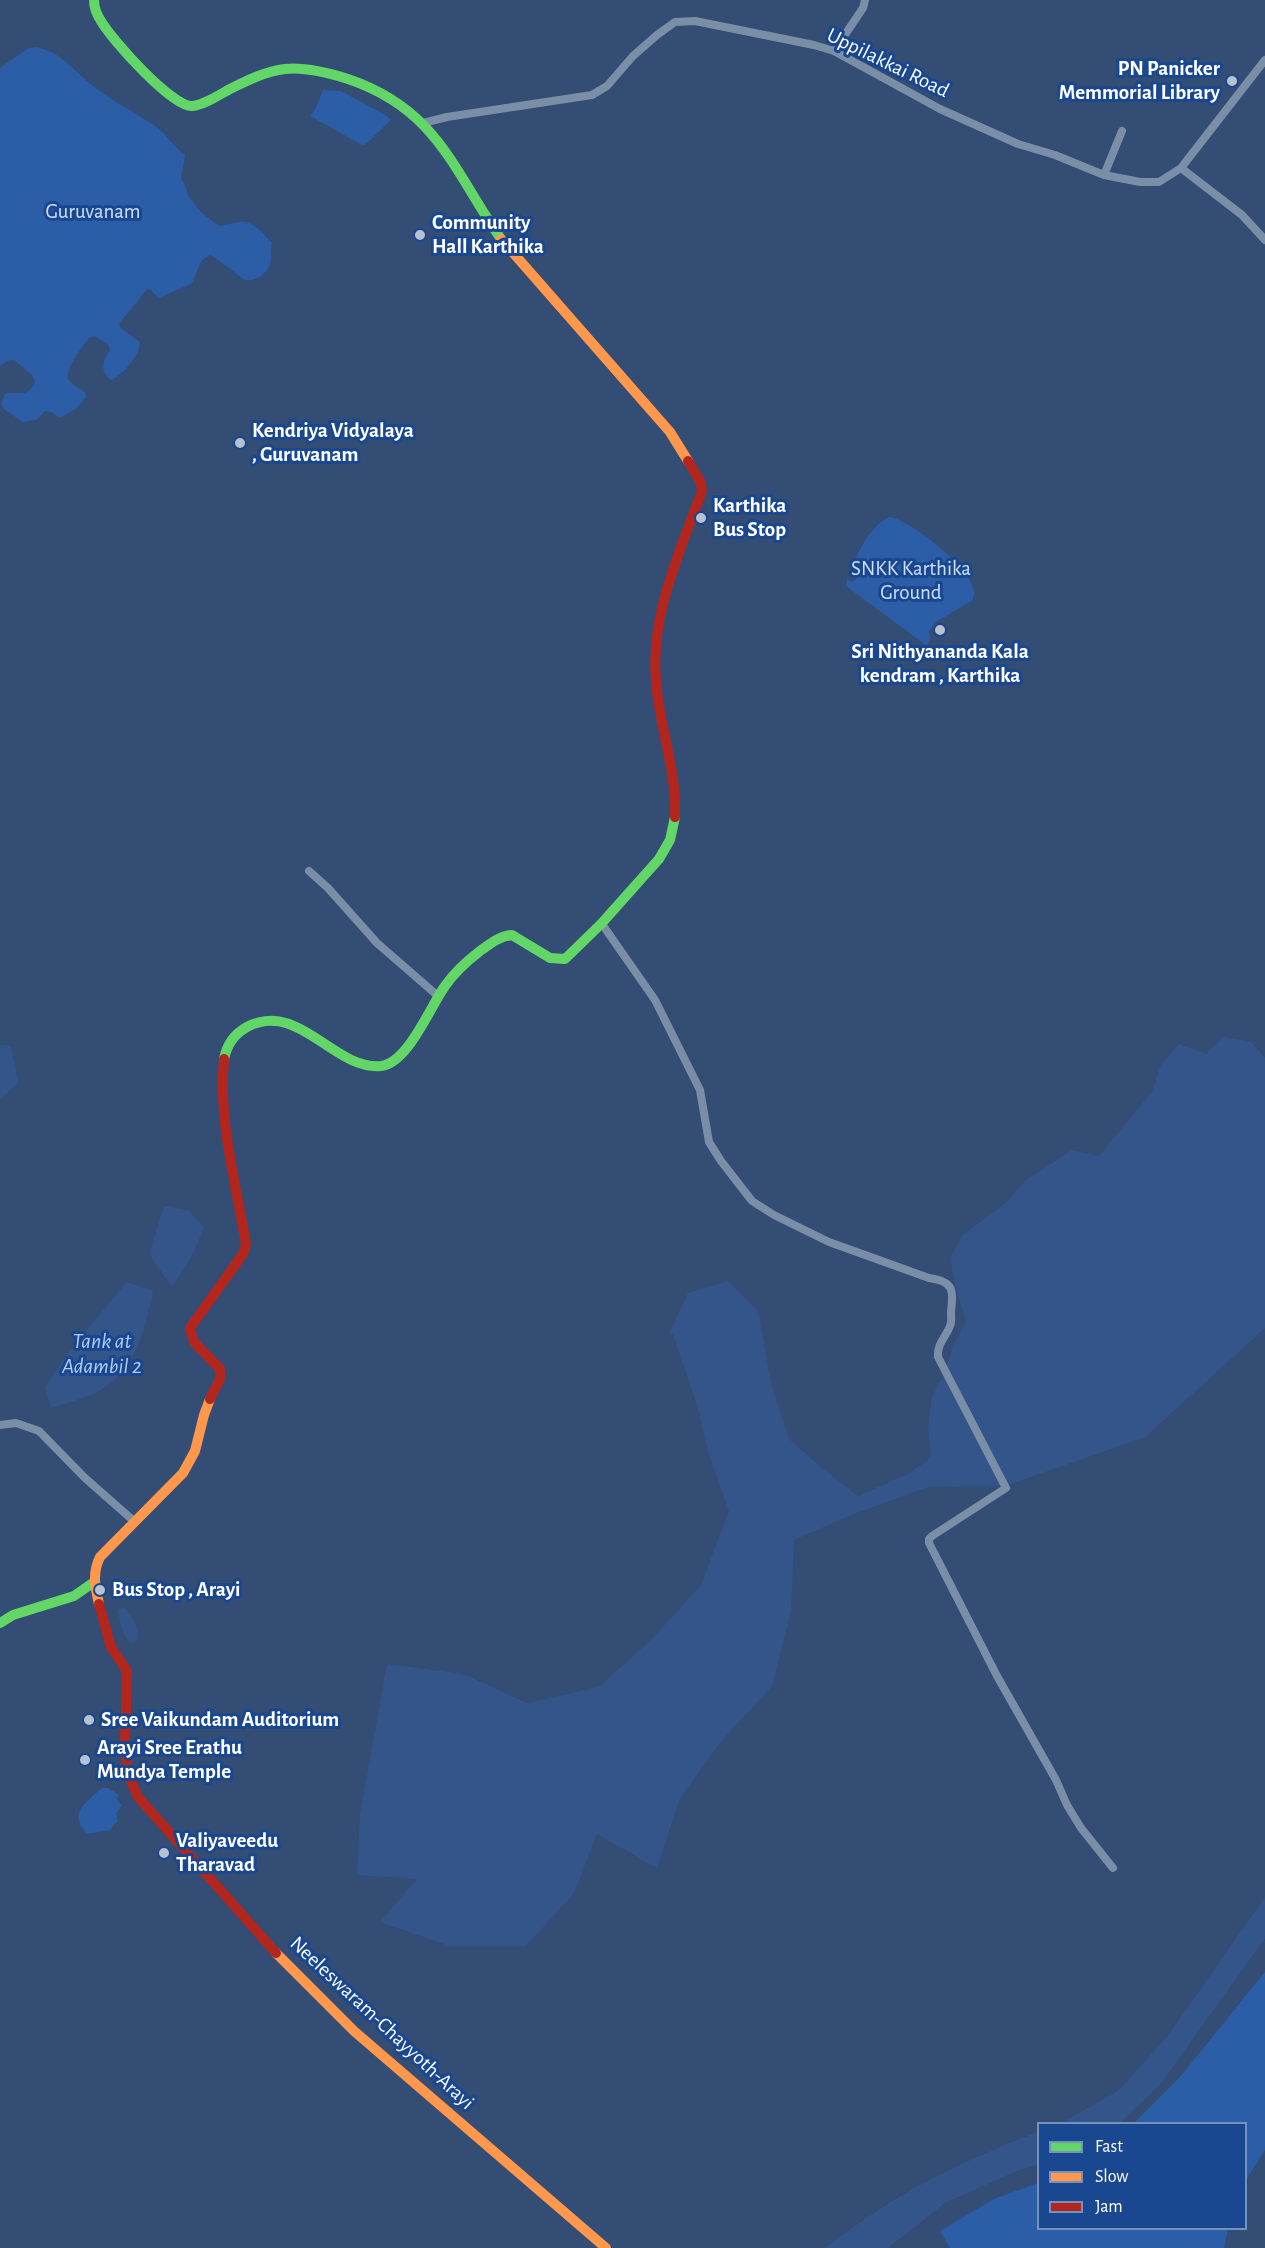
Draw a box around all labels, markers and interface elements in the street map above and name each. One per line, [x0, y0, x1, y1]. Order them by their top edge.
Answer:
street label: Uppilakkai Road [823, 23, 953, 103]
place label: PN Panicker Memmorial Library [1059, 56, 1220, 106]
marker: PN Panicker Memmorial Library [1225, 74, 1239, 88]
park label: Guruvanam [45, 199, 141, 225]
place label: Community Hall Karthika [432, 210, 544, 260]
marker: Community Hall Karthika [413, 228, 427, 242]
place label: Kendriya Vidyalaya , Guruvanam [252, 418, 414, 468]
marker: Kendriya Vidyalaya , Guruvanam [233, 436, 247, 450]
place label: Karthika Bus Stop [713, 493, 786, 543]
marker: Karthika Bus Stop [694, 511, 708, 525]
park label: SNKK Karthika Ground [851, 556, 971, 606]
marker: Sri Nithyananda Kala kendram , Karthika [933, 623, 947, 637]
place label: Sri Nithyananda Kala kendram , Karthika [851, 639, 1029, 689]
water label: Tank at Adambil 2 [62, 1328, 142, 1380]
place label: Bus Stop , Arayi [112, 1577, 241, 1603]
marker: Bus Stop , Arayi [93, 1583, 107, 1597]
place label: Sree Vaikundam Auditorium [101, 1707, 339, 1733]
marker: Sree Vaikundam Auditorium [82, 1713, 96, 1727]
place label: Arayi Sree Erathu Mundya Temple [97, 1735, 242, 1785]
marker: Arayi Sree Erathu Mundya Temple [78, 1753, 92, 1767]
place label: Valiyaveedu Tharavad [176, 1828, 278, 1878]
marker: Valiyaveedu Tharavad [157, 1846, 171, 1860]
street label: Neeleswaram-Chayyoth-Arayi [285, 1931, 479, 2115]
legend [1037, 2122, 1247, 2230]
text: Fast [1095, 2138, 1123, 2156]
text: Slow [1095, 2168, 1128, 2186]
text: Jam [1095, 2198, 1123, 2216]

